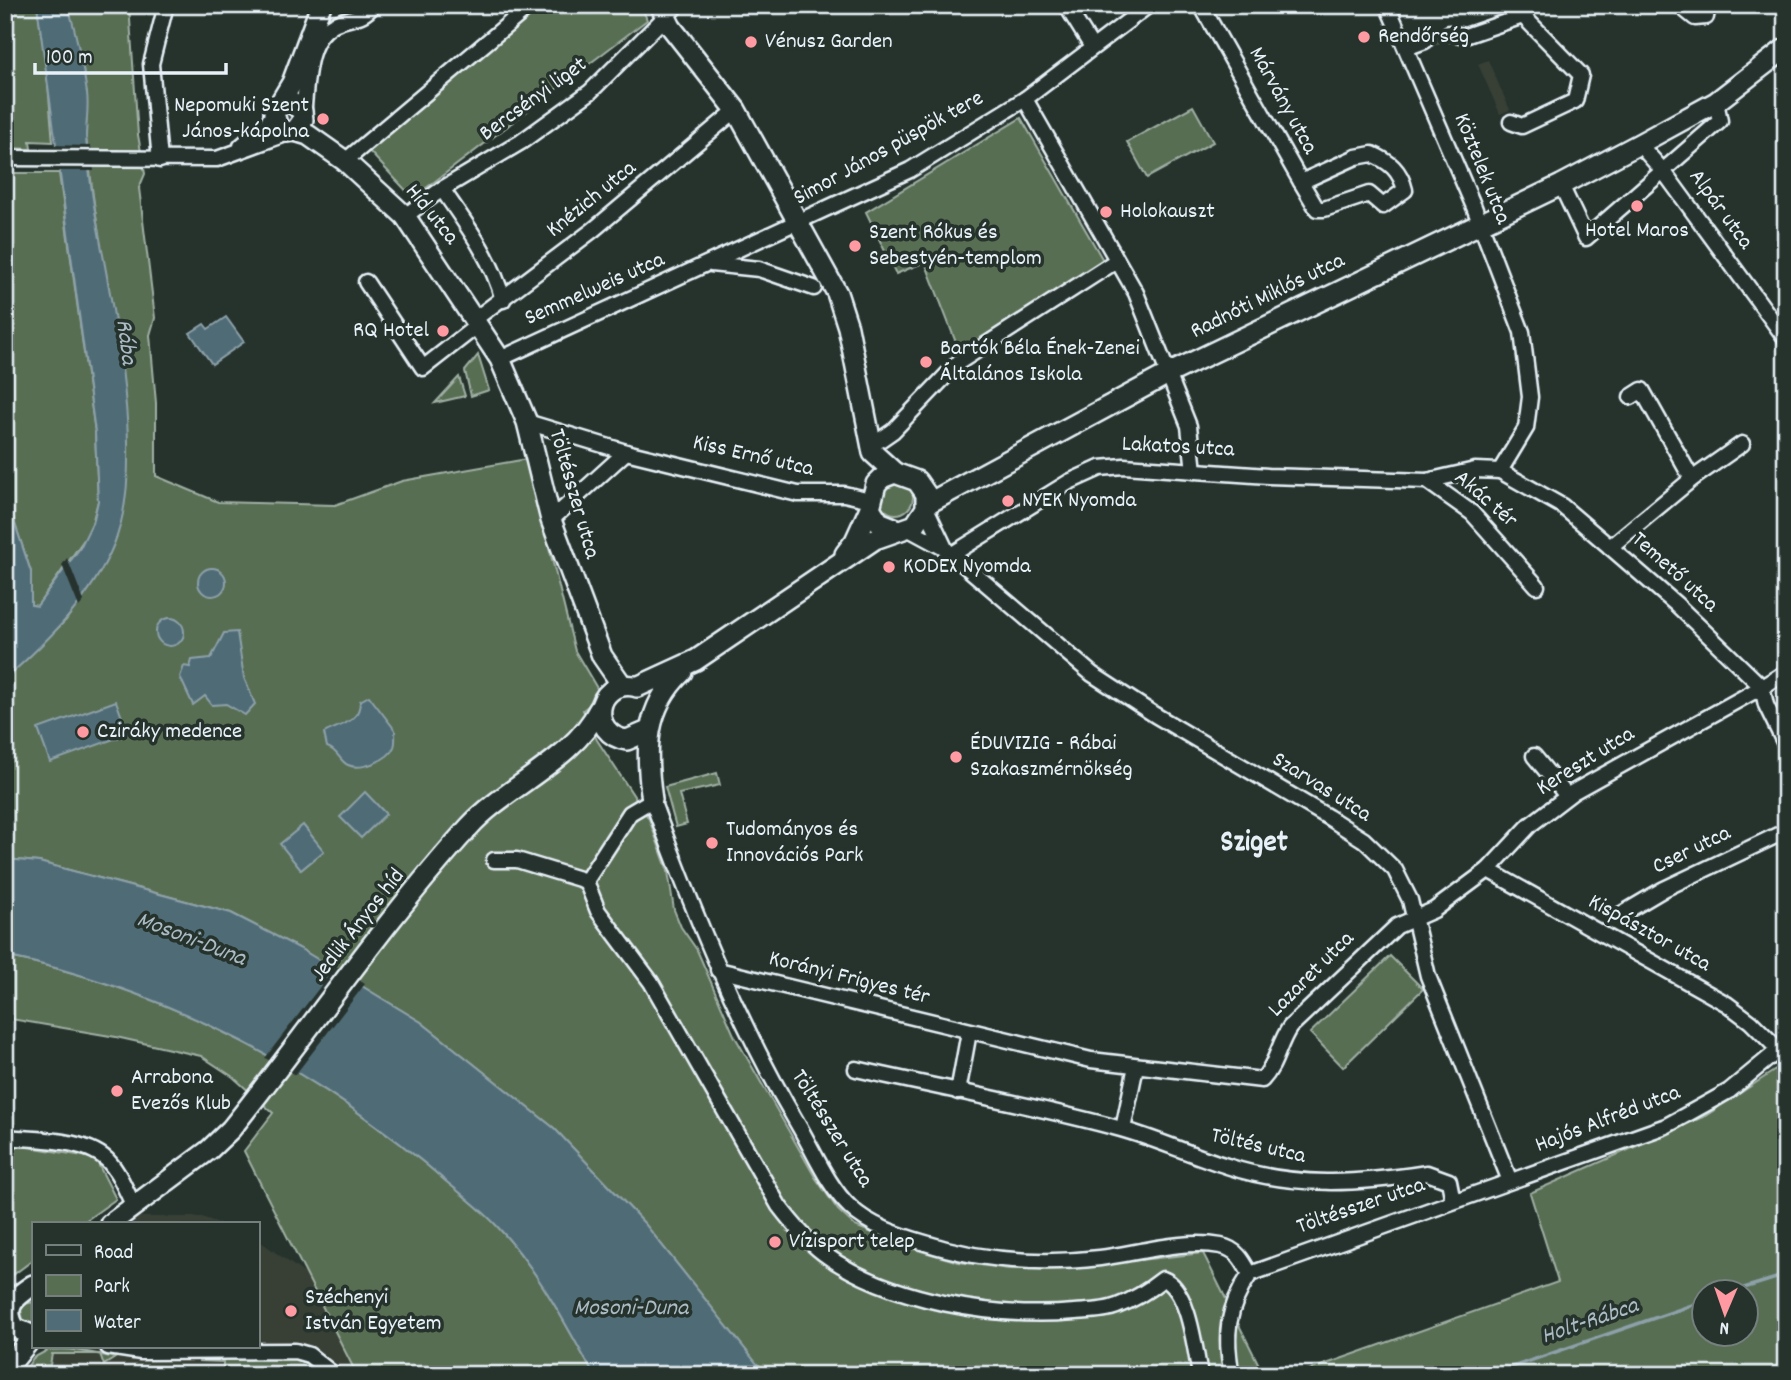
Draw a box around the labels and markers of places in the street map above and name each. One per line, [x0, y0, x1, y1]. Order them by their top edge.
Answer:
place label: Rendőrség [1378, 21, 1469, 54]
place label: Vénusz Garden [765, 26, 893, 59]
marker: Rendőrség [1356, 29, 1372, 45]
marker: Vénusz Garden [743, 34, 759, 50]
place label: Nepomuki Szent János-kápolna [174, 90, 310, 149]
marker: Nepomuki Szent János-kápolna [315, 111, 331, 127]
place label: Holokauszt [1120, 196, 1215, 229]
marker: Hotel Maros [1629, 198, 1645, 214]
marker: Holokauszt [1098, 204, 1114, 220]
place label: Hotel Maros [1585, 215, 1689, 248]
place label: Szent Rókus és Sebestyén-templom [869, 217, 1042, 276]
marker: Szent Rókus és Sebestyén-templom [847, 238, 863, 254]
place label: RQ Hotel [353, 315, 430, 348]
marker: RQ Hotel [435, 323, 451, 339]
place label: Bartók Béla Ének-Zenei Általános Iskola [940, 333, 1140, 392]
marker: Bartók Béla Ének-Zenei Általános Iskola [918, 354, 934, 370]
place label: NYEK Nyomda [1022, 485, 1138, 518]
marker: NYEK Nyomda [1000, 493, 1016, 509]
place label: KODEX Nyomda [903, 551, 1032, 584]
marker: KODEX Nyomda [881, 559, 897, 575]
place label: Cziráky medence [97, 716, 242, 749]
marker: Cziráky medence [75, 724, 91, 740]
place label: ÉDUVIZIG - Rábai Szakaszmérnökség [970, 728, 1133, 787]
marker: ÉDUVIZIG - Rábai Szakaszmérnökség [948, 749, 964, 765]
place label: Tudományos és Innovációs Park [726, 814, 864, 873]
marker: Tudományos és Innovációs Park [704, 835, 720, 851]
place label: Arrabona Evezős Klub [131, 1062, 231, 1121]
marker: Arrabona Evezős Klub [109, 1083, 125, 1099]
place label: Vízisport telep [789, 1226, 915, 1259]
marker: Vízisport telep [767, 1234, 783, 1250]
place label: Széchenyi István Egyetem [305, 1282, 442, 1341]
marker: Széchenyi István Egyetem [283, 1303, 299, 1319]

